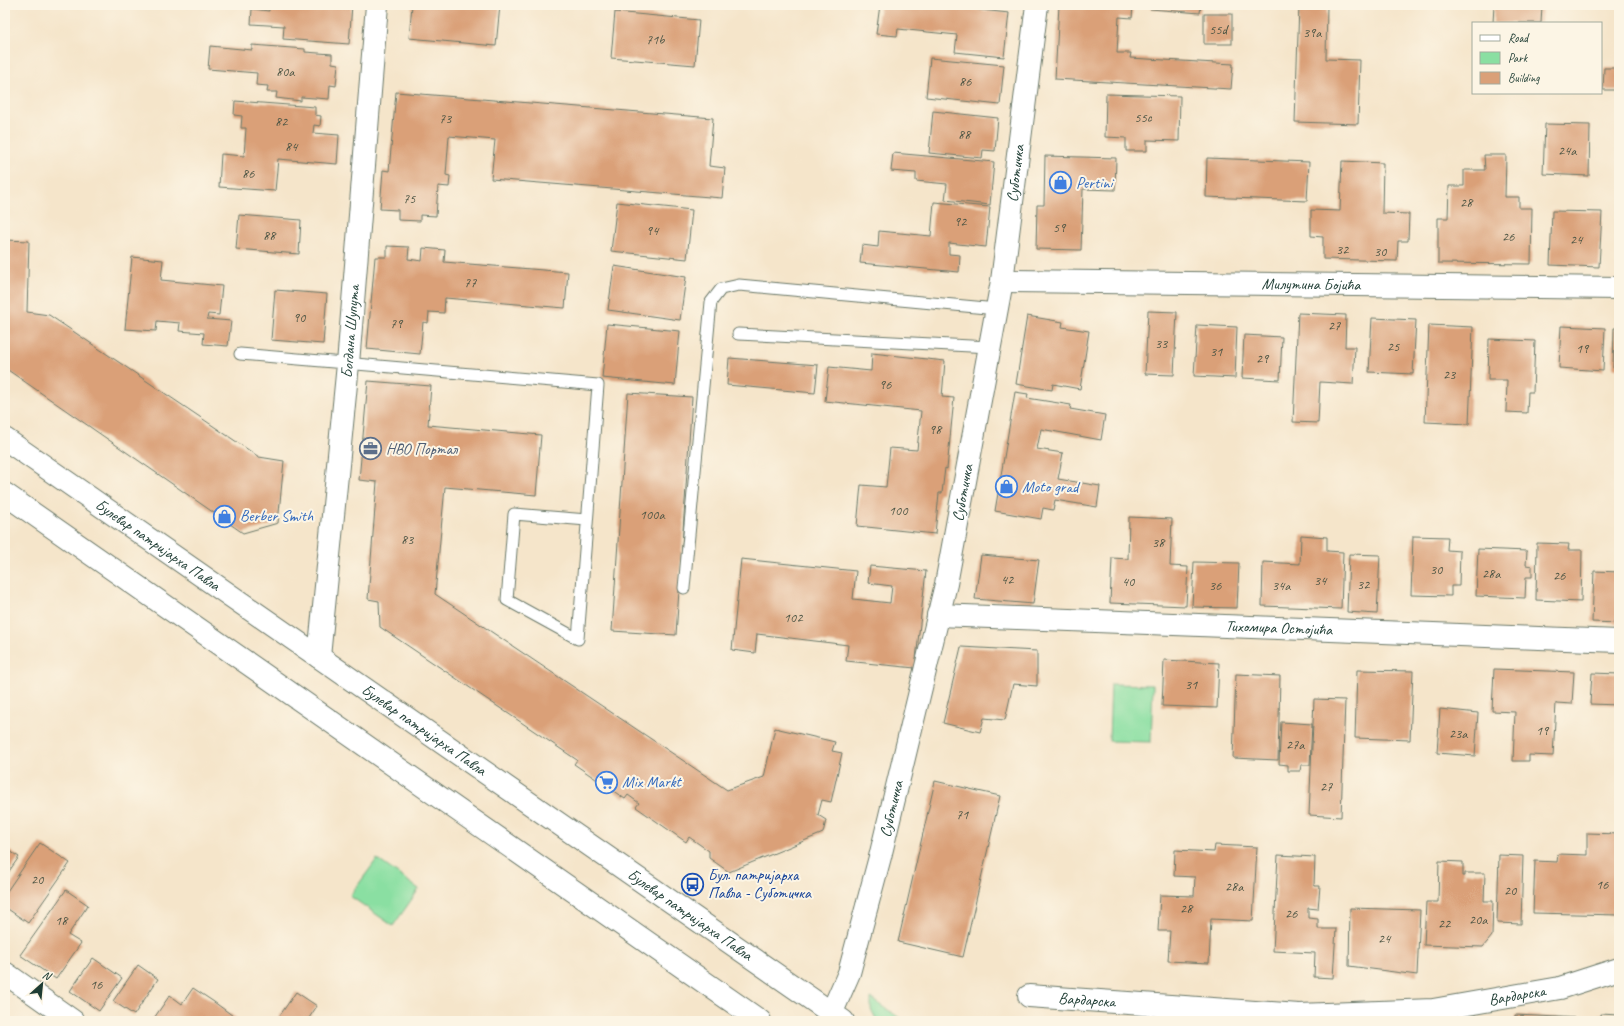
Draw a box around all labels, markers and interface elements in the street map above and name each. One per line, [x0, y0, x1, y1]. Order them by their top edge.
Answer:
house number: 55d [1209, 21, 1230, 38]
legend [1472, 22, 1602, 94]
house number: 39a [1303, 24, 1322, 41]
text: Road [1508, 30, 1530, 46]
house number: 71b [646, 31, 665, 48]
text: Park [1508, 50, 1529, 66]
house number: 80a [276, 63, 295, 80]
text: Building [1508, 70, 1540, 86]
house number: 86 [959, 73, 972, 90]
house number: 55c [1134, 109, 1153, 126]
house number: 73 [439, 110, 453, 127]
house number: 82 [275, 113, 289, 130]
house number: 88 [958, 126, 972, 143]
house number: 84 [285, 138, 299, 155]
house number: 24a [1558, 142, 1577, 159]
street label: Суботичка [1002, 143, 1029, 203]
house number: 86 [242, 165, 255, 182]
shop icon: Pertini [1047, 170, 1073, 196]
place label: Pertini [1076, 173, 1115, 193]
house number: 75 [403, 190, 416, 207]
house number: 28 [1460, 194, 1474, 211]
house number: 92 [954, 213, 968, 230]
house number: 59 [1053, 219, 1067, 236]
house number: 94 [646, 222, 660, 239]
house number: 88 [263, 227, 277, 244]
house number: 26 [1502, 228, 1515, 245]
house number: 24 [1570, 231, 1584, 248]
house number: 32 [1336, 241, 1350, 258]
house number: 30 [1374, 243, 1388, 260]
house number: 77 [464, 274, 477, 291]
street label: Милутина Бојића [1262, 274, 1361, 295]
street label: Богдана Шупута [337, 283, 364, 379]
house number: 90 [293, 309, 307, 326]
house number: 79 [390, 315, 404, 332]
house number: 27 [1328, 317, 1341, 334]
house number: 33 [1155, 335, 1169, 352]
house number: 25 [1387, 338, 1400, 355]
house number: 19 [1576, 340, 1590, 357]
house number: 31 [1210, 343, 1223, 360]
house number: 29 [1256, 350, 1270, 367]
house number: 23 [1443, 366, 1457, 383]
house number: 96 [879, 376, 892, 393]
house number: 98 [929, 421, 943, 438]
office icon: НВО Портал [358, 436, 384, 462]
place label: НВО Портал [386, 439, 459, 459]
street label: Суботичка [948, 462, 978, 523]
shop icon: Moto grad [994, 474, 1020, 500]
place label: Moto grad [1022, 477, 1081, 497]
street label: Булевар патријарха Павла [91, 495, 225, 596]
house number: 100 [889, 502, 909, 519]
shop icon: Berber Smith [212, 503, 238, 529]
place label: Berber Smith [240, 506, 314, 526]
house number: 100a [639, 506, 665, 523]
house number: 83 [401, 531, 415, 548]
house number: 38 [1152, 534, 1166, 551]
house number: 30 [1430, 561, 1444, 578]
house number: 28a [1482, 565, 1501, 582]
house number: 26 [1553, 567, 1566, 584]
house number: 42 [1001, 571, 1015, 588]
house number: 34 [1314, 572, 1328, 589]
house number: 40 [1122, 573, 1136, 590]
house number: 32 [1357, 576, 1371, 593]
house number: 36 [1209, 577, 1222, 594]
house number: 34a [1272, 577, 1291, 594]
house number: 102 [784, 609, 804, 626]
street label: Тихомира Остојића [1225, 616, 1334, 640]
house number: 31 [1185, 676, 1198, 693]
street label: Булевар патријарха Павла [358, 680, 491, 781]
house number: 19 [1536, 722, 1550, 739]
house number: 23a [1449, 725, 1468, 742]
house number: 27a [1286, 736, 1305, 753]
supermarket icon: Mix Markt [593, 769, 619, 795]
place label: Mix Markt [622, 772, 683, 792]
street label: Суботичка [875, 778, 908, 839]
house number: 27 [1320, 778, 1333, 795]
house number: 71 [956, 806, 969, 823]
street label: Булевар патријарха Павла [624, 864, 757, 966]
place label: Бул. патријарха Павла - Суботичка [708, 865, 812, 903]
house number: 20 [31, 871, 45, 888]
bus stop icon: Бул. патријарха Павла - Суботичка [679, 871, 705, 897]
house number: 16 [1596, 876, 1609, 893]
house number: 28a [1225, 878, 1244, 895]
house number: 20 [1504, 882, 1518, 899]
house number: 28 [1180, 900, 1194, 917]
house number: 26 [1285, 905, 1298, 922]
house number: 20a [1469, 911, 1488, 928]
house number: 18 [55, 912, 69, 929]
house number: 22 [1438, 915, 1452, 932]
house number: 24 [1378, 930, 1392, 947]
north arrow [22, 964, 62, 1004]
text: N [40, 967, 55, 984]
house number: 16 [90, 976, 103, 993]
street label: Вардарска [1487, 980, 1548, 1010]
street label: Вардарска [1058, 988, 1117, 1012]

